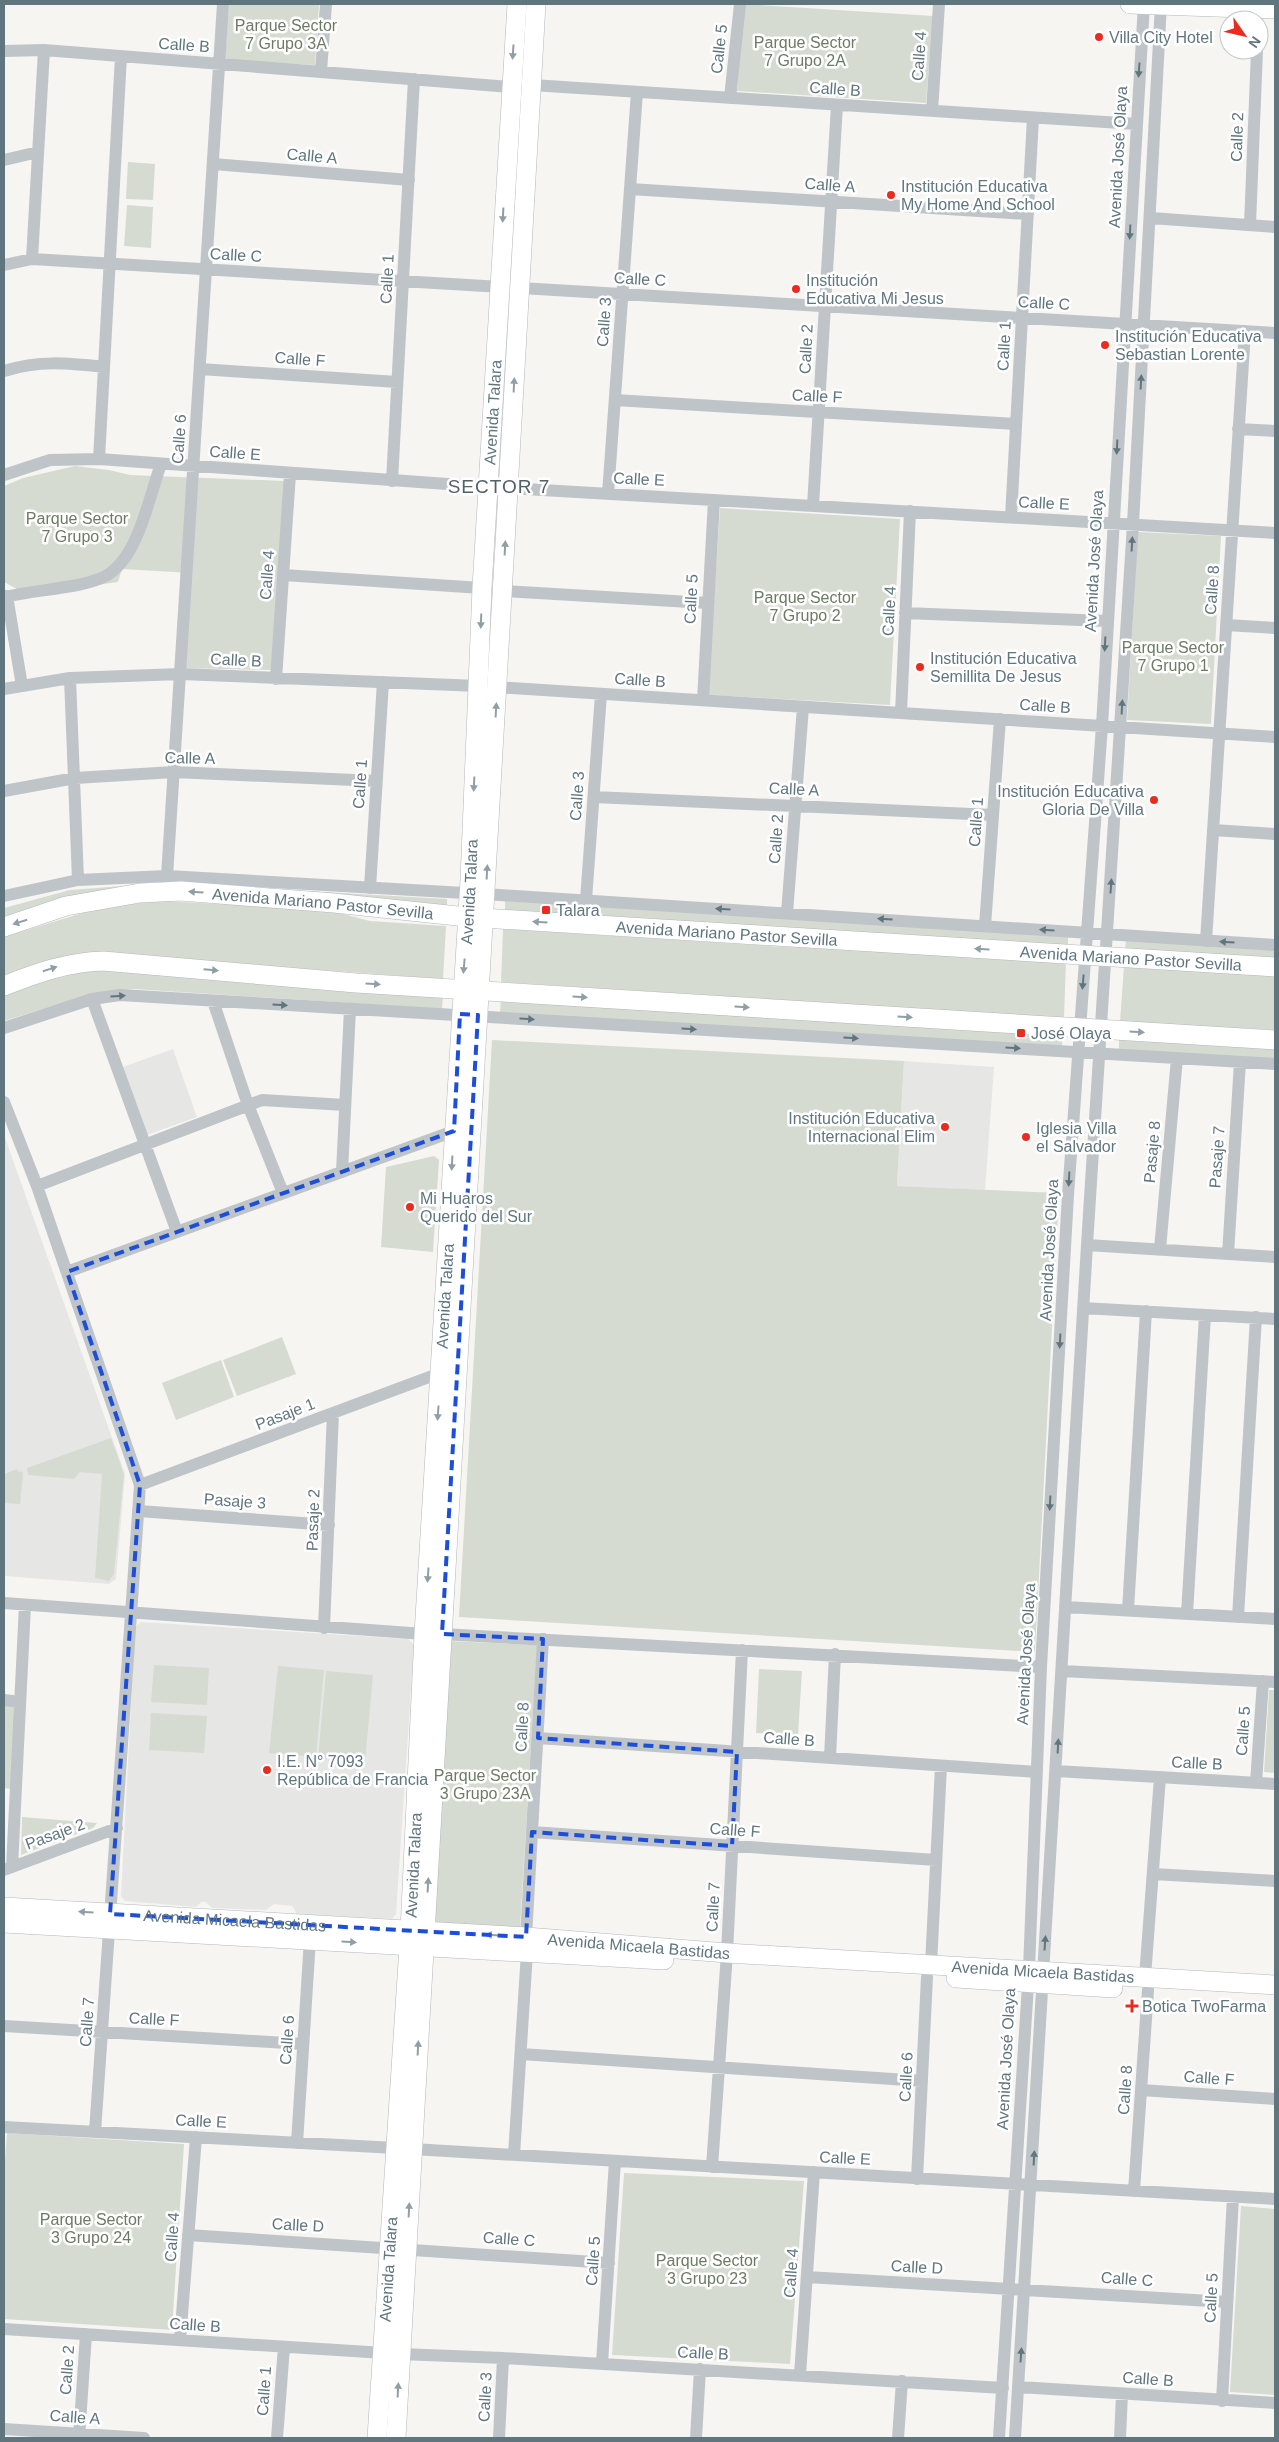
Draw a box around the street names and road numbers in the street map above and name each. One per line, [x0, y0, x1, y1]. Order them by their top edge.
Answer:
street label: Calle 5 [708, 23, 730, 75]
street label: Calle 4 [909, 30, 929, 81]
street label: Calle B [158, 35, 210, 55]
street label: Calle B [809, 79, 861, 99]
street label: Avenida José Olaya [1106, 86, 1130, 228]
street label: Calle 2 [1228, 112, 1246, 162]
street label: Calle A [286, 145, 338, 167]
street label: Calle A [804, 175, 856, 195]
street label: Calle C [209, 245, 263, 265]
street label: Calle 1 [377, 254, 397, 304]
street label: Calle C [613, 269, 667, 289]
street label: Calle C [1017, 293, 1071, 313]
street label: Calle 3 [594, 296, 614, 347]
street label: Calle 1 [994, 321, 1014, 371]
street label: Calle 2 [796, 324, 816, 374]
street label: Calle F [274, 349, 326, 369]
street label: Avenida Talara [481, 359, 504, 465]
street label: Calle F [791, 386, 843, 406]
street label: Calle 6 [169, 413, 189, 464]
street label: Calle E [209, 443, 261, 463]
street label: Calle E [613, 469, 665, 489]
street label: Avenida José Olaya [1082, 490, 1106, 632]
street label: Calle E [1018, 493, 1070, 513]
street label: Calle 4 [257, 549, 277, 600]
street label: Calle 8 [1202, 564, 1222, 615]
street label: Calle 5 [681, 574, 701, 624]
street label: Calle 4 [879, 586, 899, 636]
street label: Calle B [210, 650, 262, 670]
street label: Calle B [614, 670, 666, 690]
street label: Calle B [1019, 696, 1071, 716]
street label: Calle A [165, 749, 216, 767]
street label: Calle 1 [350, 758, 370, 809]
street label: Calle 3 [567, 770, 587, 821]
street label: Calle A [768, 779, 820, 799]
street label: Calle 1 [966, 796, 986, 847]
street label: Calle 2 [766, 813, 786, 864]
street label: Avenida Talara [458, 839, 480, 945]
street label: Avenida Mariano Pastor Sevilla [211, 885, 434, 922]
street label: Avenida Mariano Pastor Sevilla [615, 918, 838, 948]
street label: Avenida Mariano Pastor Sevilla [1019, 943, 1242, 973]
street label: Pasaje 8 [1141, 1120, 1163, 1184]
street label: Pasaje 7 [1206, 1125, 1228, 1189]
street label: Avenida José Olaya [1037, 1179, 1061, 1321]
street label: Avenida Talara [433, 1243, 456, 1349]
street label: Pasaje 1 [253, 1395, 317, 1433]
street label: Pasaje 2 [303, 1488, 323, 1551]
street label: Pasaje 3 [203, 1490, 267, 1512]
street label: Avenida José Olaya [1014, 1583, 1038, 1725]
street label: Calle 8 [512, 1702, 532, 1752]
street label: Calle 5 [1233, 1705, 1253, 1756]
street label: Calle B [763, 1729, 815, 1749]
street label: Calle B [1171, 1753, 1223, 1773]
street label: Avenida Talara [402, 1812, 424, 1918]
street label: Pasaje 2 [23, 1815, 87, 1853]
street label: Calle F [709, 1820, 761, 1840]
street label: Calle 7 [703, 1882, 723, 1932]
street label: Avenida Micaela Bastidas [143, 1907, 326, 1934]
street label: Avenida Micaela Bastidas [547, 1930, 731, 1962]
street label: Avenida Micaela Bastidas [951, 1958, 1135, 1985]
street label: Avenida José Olaya [994, 1988, 1018, 2130]
street label: Calle 7 [77, 1996, 97, 2047]
street label: Calle F [128, 2009, 180, 2029]
street label: Calle 6 [277, 2014, 297, 2065]
street label: Calle 6 [896, 2052, 916, 2102]
street label: Calle 8 [1115, 2064, 1135, 2115]
street label: Calle F [1183, 2068, 1235, 2088]
street label: Calle E [175, 2111, 227, 2131]
street label: Calle E [819, 2148, 871, 2168]
street label: Calle 4 [162, 2211, 182, 2262]
street label: Calle D [271, 2215, 325, 2235]
street label: Avenida Talara [376, 2216, 400, 2322]
street label: Calle C [482, 2229, 536, 2249]
street label: Calle 5 [583, 2235, 603, 2286]
street label: Calle 4 [781, 2247, 801, 2298]
street label: Calle D [890, 2257, 944, 2277]
street label: Calle C [1100, 2269, 1154, 2289]
street label: Calle 5 [1201, 2273, 1221, 2323]
street label: Calle B [169, 2315, 221, 2335]
street label: Calle B [677, 2343, 729, 2363]
street label: Calle 2 [57, 2344, 77, 2395]
street label: Calle 1 [254, 2365, 274, 2416]
street label: Calle B [1122, 2369, 1174, 2389]
street label: Calle 3 [475, 2372, 495, 2422]
street label: Calle A [49, 2407, 101, 2427]

